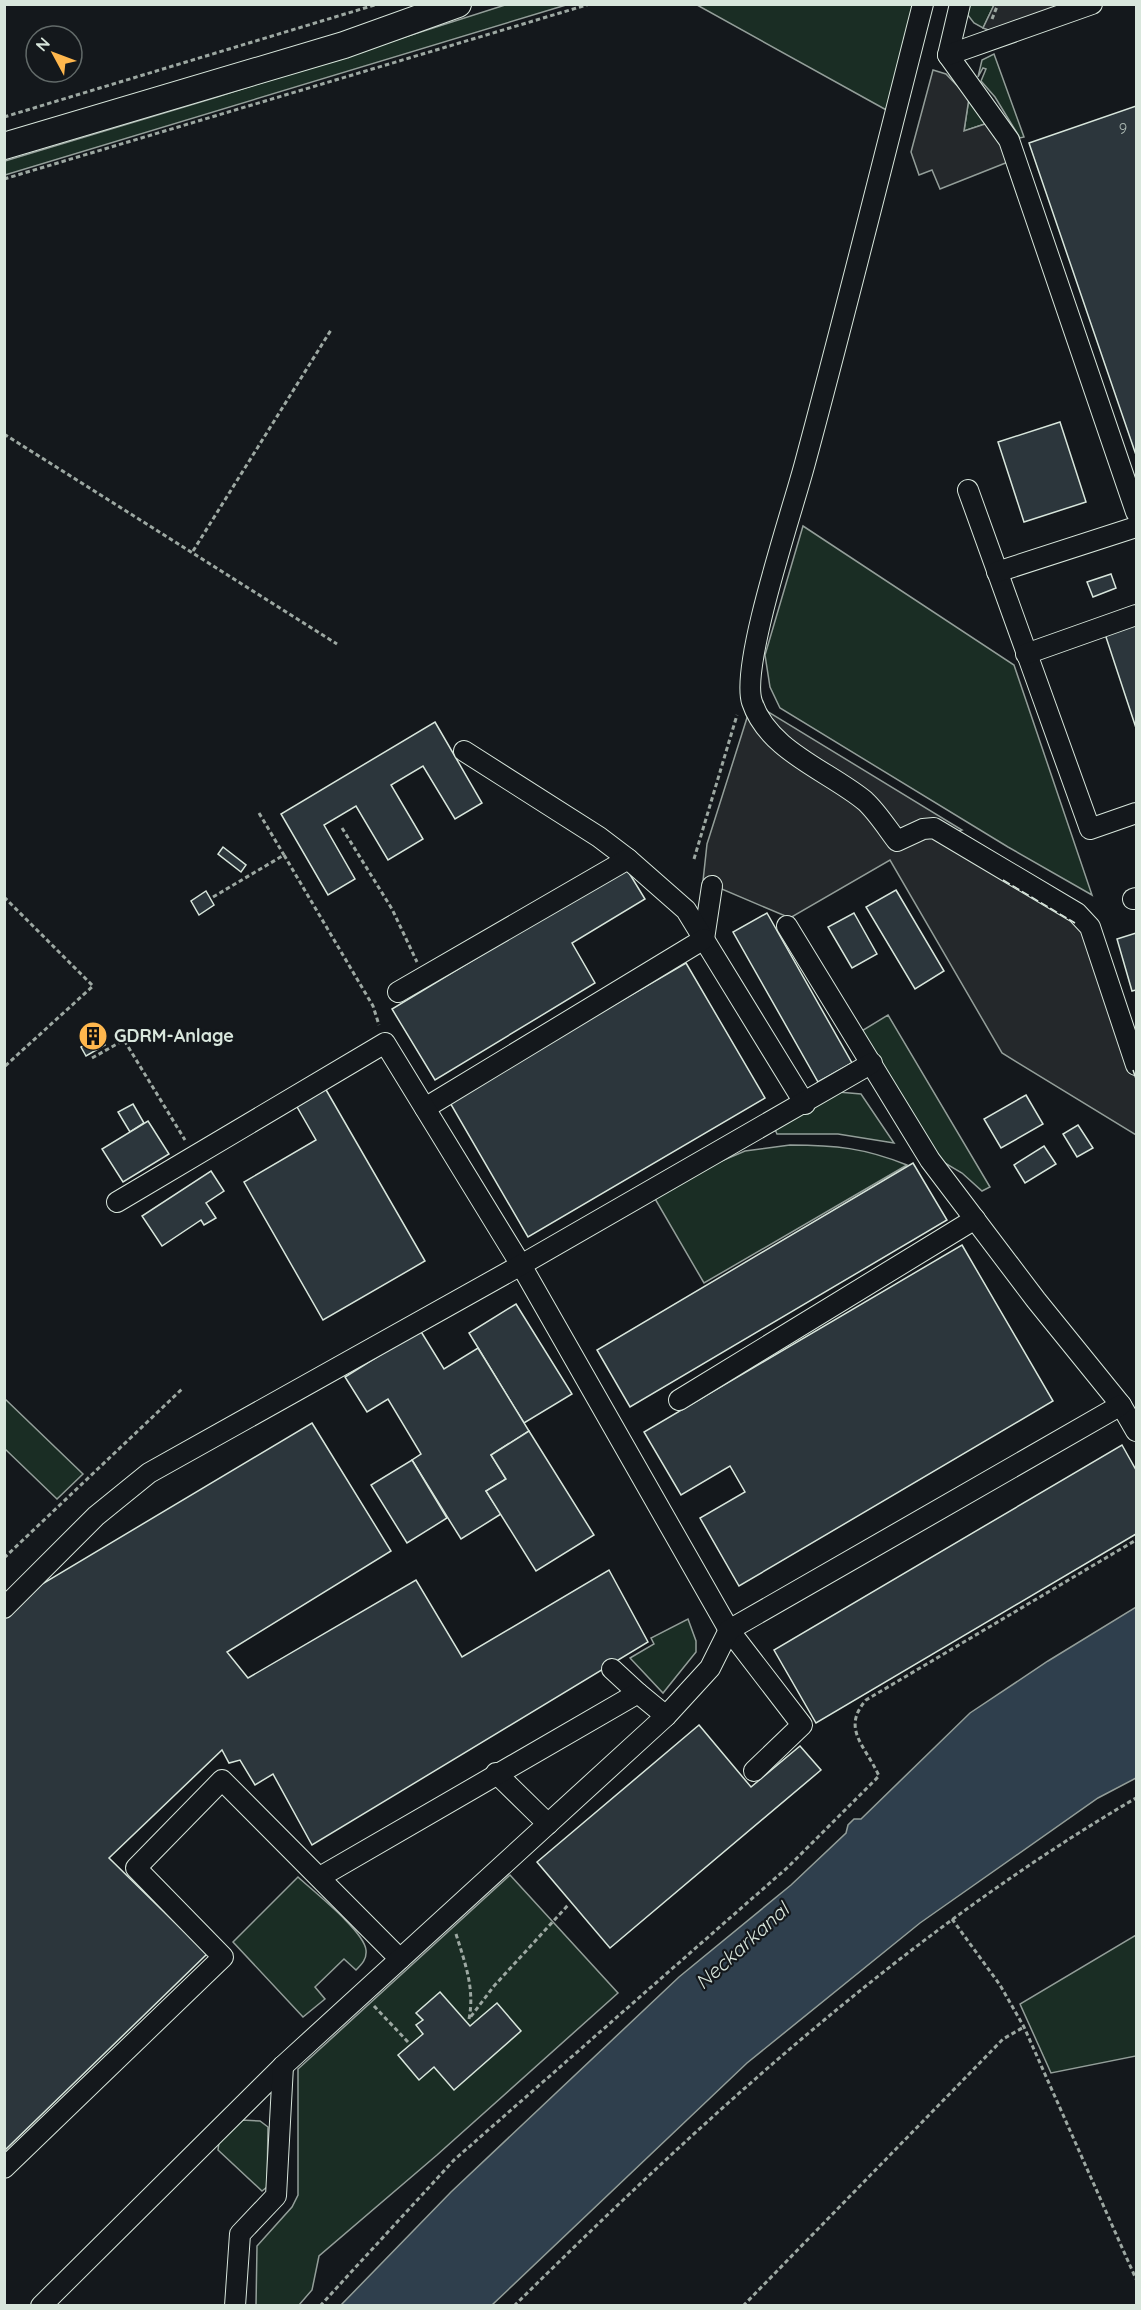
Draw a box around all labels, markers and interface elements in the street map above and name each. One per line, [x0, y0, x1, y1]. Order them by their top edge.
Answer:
north arrow [24, 24, 84, 84]
text: N [31, 33, 54, 55]
house number: 9 [1119, 119, 1127, 138]
building icon: GDRM-Anlage [77, 1020, 109, 1052]
place label: GDRM-Anlage [114, 1024, 234, 1047]
water label: Neckarkanal [690, 1895, 796, 1994]

